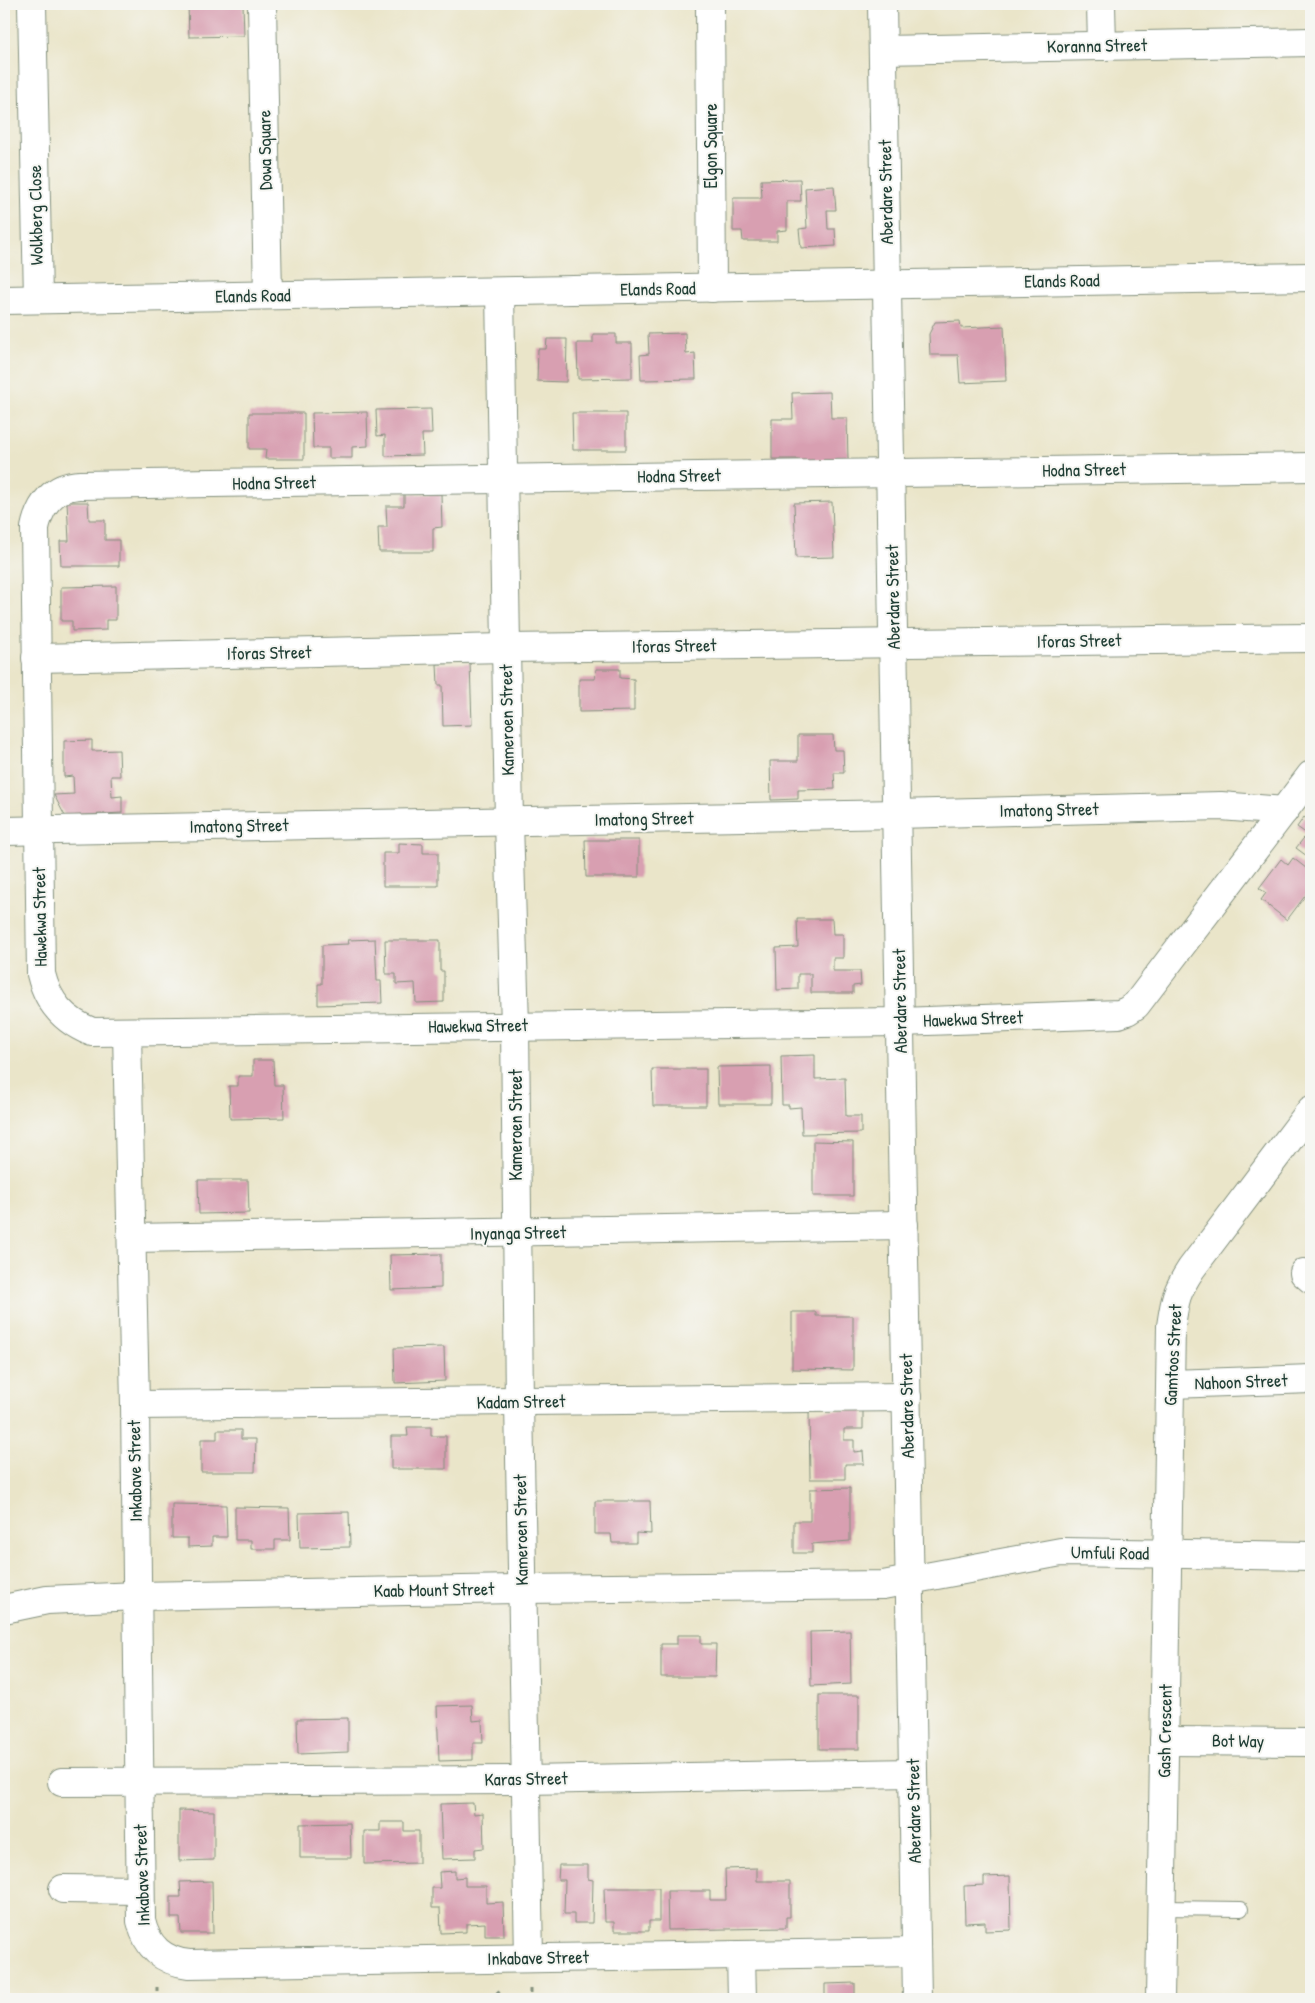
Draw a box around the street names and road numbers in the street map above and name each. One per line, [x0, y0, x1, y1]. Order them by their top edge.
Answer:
street label: Koranna Street [1047, 32, 1148, 59]
street label: Elgon Square [698, 103, 723, 189]
street label: Dowa Square [251, 110, 278, 190]
street label: Aberdare Street [872, 139, 899, 244]
street label: Wolkberg Close [22, 165, 49, 265]
street label: Elands Road [1024, 267, 1100, 294]
street label: Elands Road [620, 275, 696, 302]
street label: Elands Road [215, 282, 291, 309]
street label: Hodna Street [1042, 456, 1127, 483]
street label: Hodna Street [637, 462, 722, 489]
street label: Hodna Street [232, 469, 317, 496]
street label: Aberdare Street [879, 544, 906, 649]
street label: Iforas Street [1036, 627, 1122, 654]
street label: Iforas Street [631, 632, 717, 659]
street label: Iforas Street [226, 639, 312, 666]
street label: Kameroen Street [493, 663, 520, 776]
street label: Imatong Street [999, 796, 1100, 823]
street label: Imatong Street [594, 805, 695, 832]
street label: Imatong Street [189, 812, 290, 839]
street label: Hawekwa Street [26, 866, 53, 967]
street label: Aberdare Street [886, 948, 913, 1053]
street label: Hawekwa Street [923, 1004, 1024, 1033]
street label: Hawekwa Street [428, 1012, 529, 1039]
street label: Kameroen Street [503, 1068, 528, 1181]
street label: Inyanga Street [470, 1219, 567, 1246]
street label: Gamtoos Street [1157, 1303, 1188, 1406]
street label: Aberdare Street [893, 1353, 920, 1458]
street label: Nahoon Street [1194, 1367, 1289, 1396]
street label: Kadam Street [476, 1388, 566, 1415]
street label: Inkabave Street [121, 1419, 148, 1522]
street label: Kameroen Street [507, 1473, 534, 1586]
street label: Umfuli Road [1071, 1539, 1149, 1566]
street label: Kaab Mount Street [373, 1576, 495, 1603]
street label: Gash Crescent [1151, 1683, 1178, 1778]
street label: Bot Way [1212, 1728, 1265, 1753]
street label: Aberdare Street [900, 1758, 927, 1863]
street label: Karas Street [484, 1765, 569, 1792]
street label: Inkabave Street [127, 1823, 156, 1926]
street label: Inkabave Street [487, 1944, 590, 1971]

